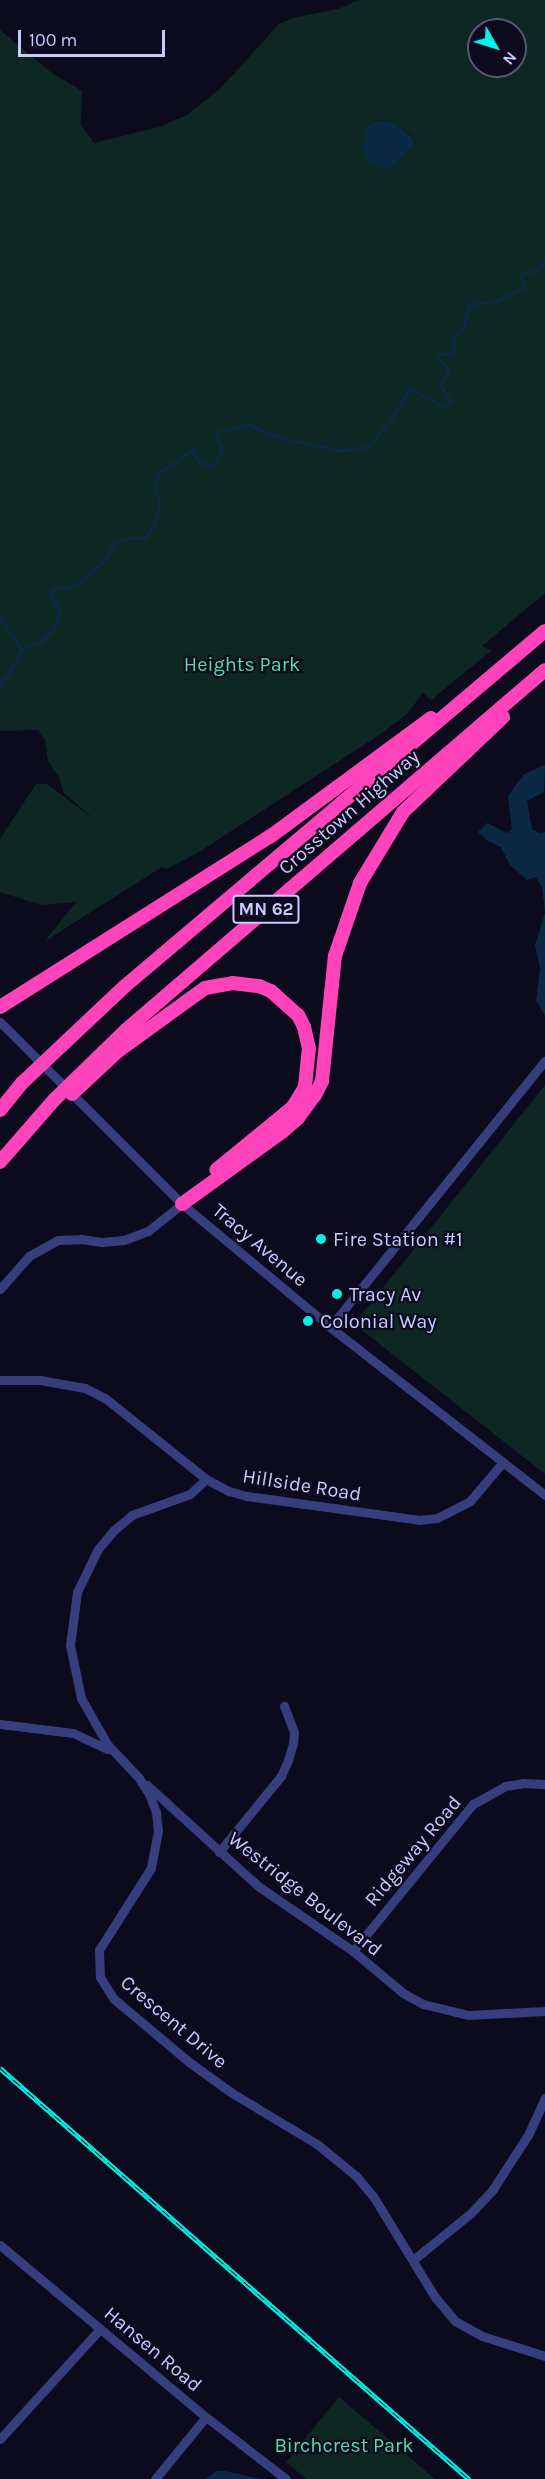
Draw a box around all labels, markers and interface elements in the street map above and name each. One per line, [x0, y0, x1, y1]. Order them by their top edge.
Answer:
scale bar [21, 18, 168, 56]
north arrow [467, 18, 527, 78]
text: 100 m [29, 29, 77, 51]
text: N [499, 48, 521, 69]
park label: Heights Park [184, 652, 300, 676]
street label: Crosstown Highway [274, 744, 424, 880]
road number: MN 62 [232, 894, 300, 924]
street label: Tracy Avenue [207, 1198, 313, 1292]
place label: Fire Station #1 [333, 1227, 463, 1251]
marker: Fire Station #1 [314, 1232, 328, 1246]
place label: Tracy Av [349, 1282, 421, 1306]
marker: Tracy Av [330, 1287, 344, 1301]
place label: Colonial Way [320, 1309, 437, 1333]
marker: Colonial Way [301, 1314, 315, 1328]
street label: Hillside Road [241, 1464, 363, 1506]
street label: Ridgeway Road [360, 1791, 466, 1911]
street label: Westridge Boulevard [223, 1827, 387, 1961]
street label: Crescent Drive [116, 1970, 232, 2074]
street label: Hansen Road [99, 2301, 207, 2397]
park label: Birchcrest Park [274, 2433, 414, 2457]

